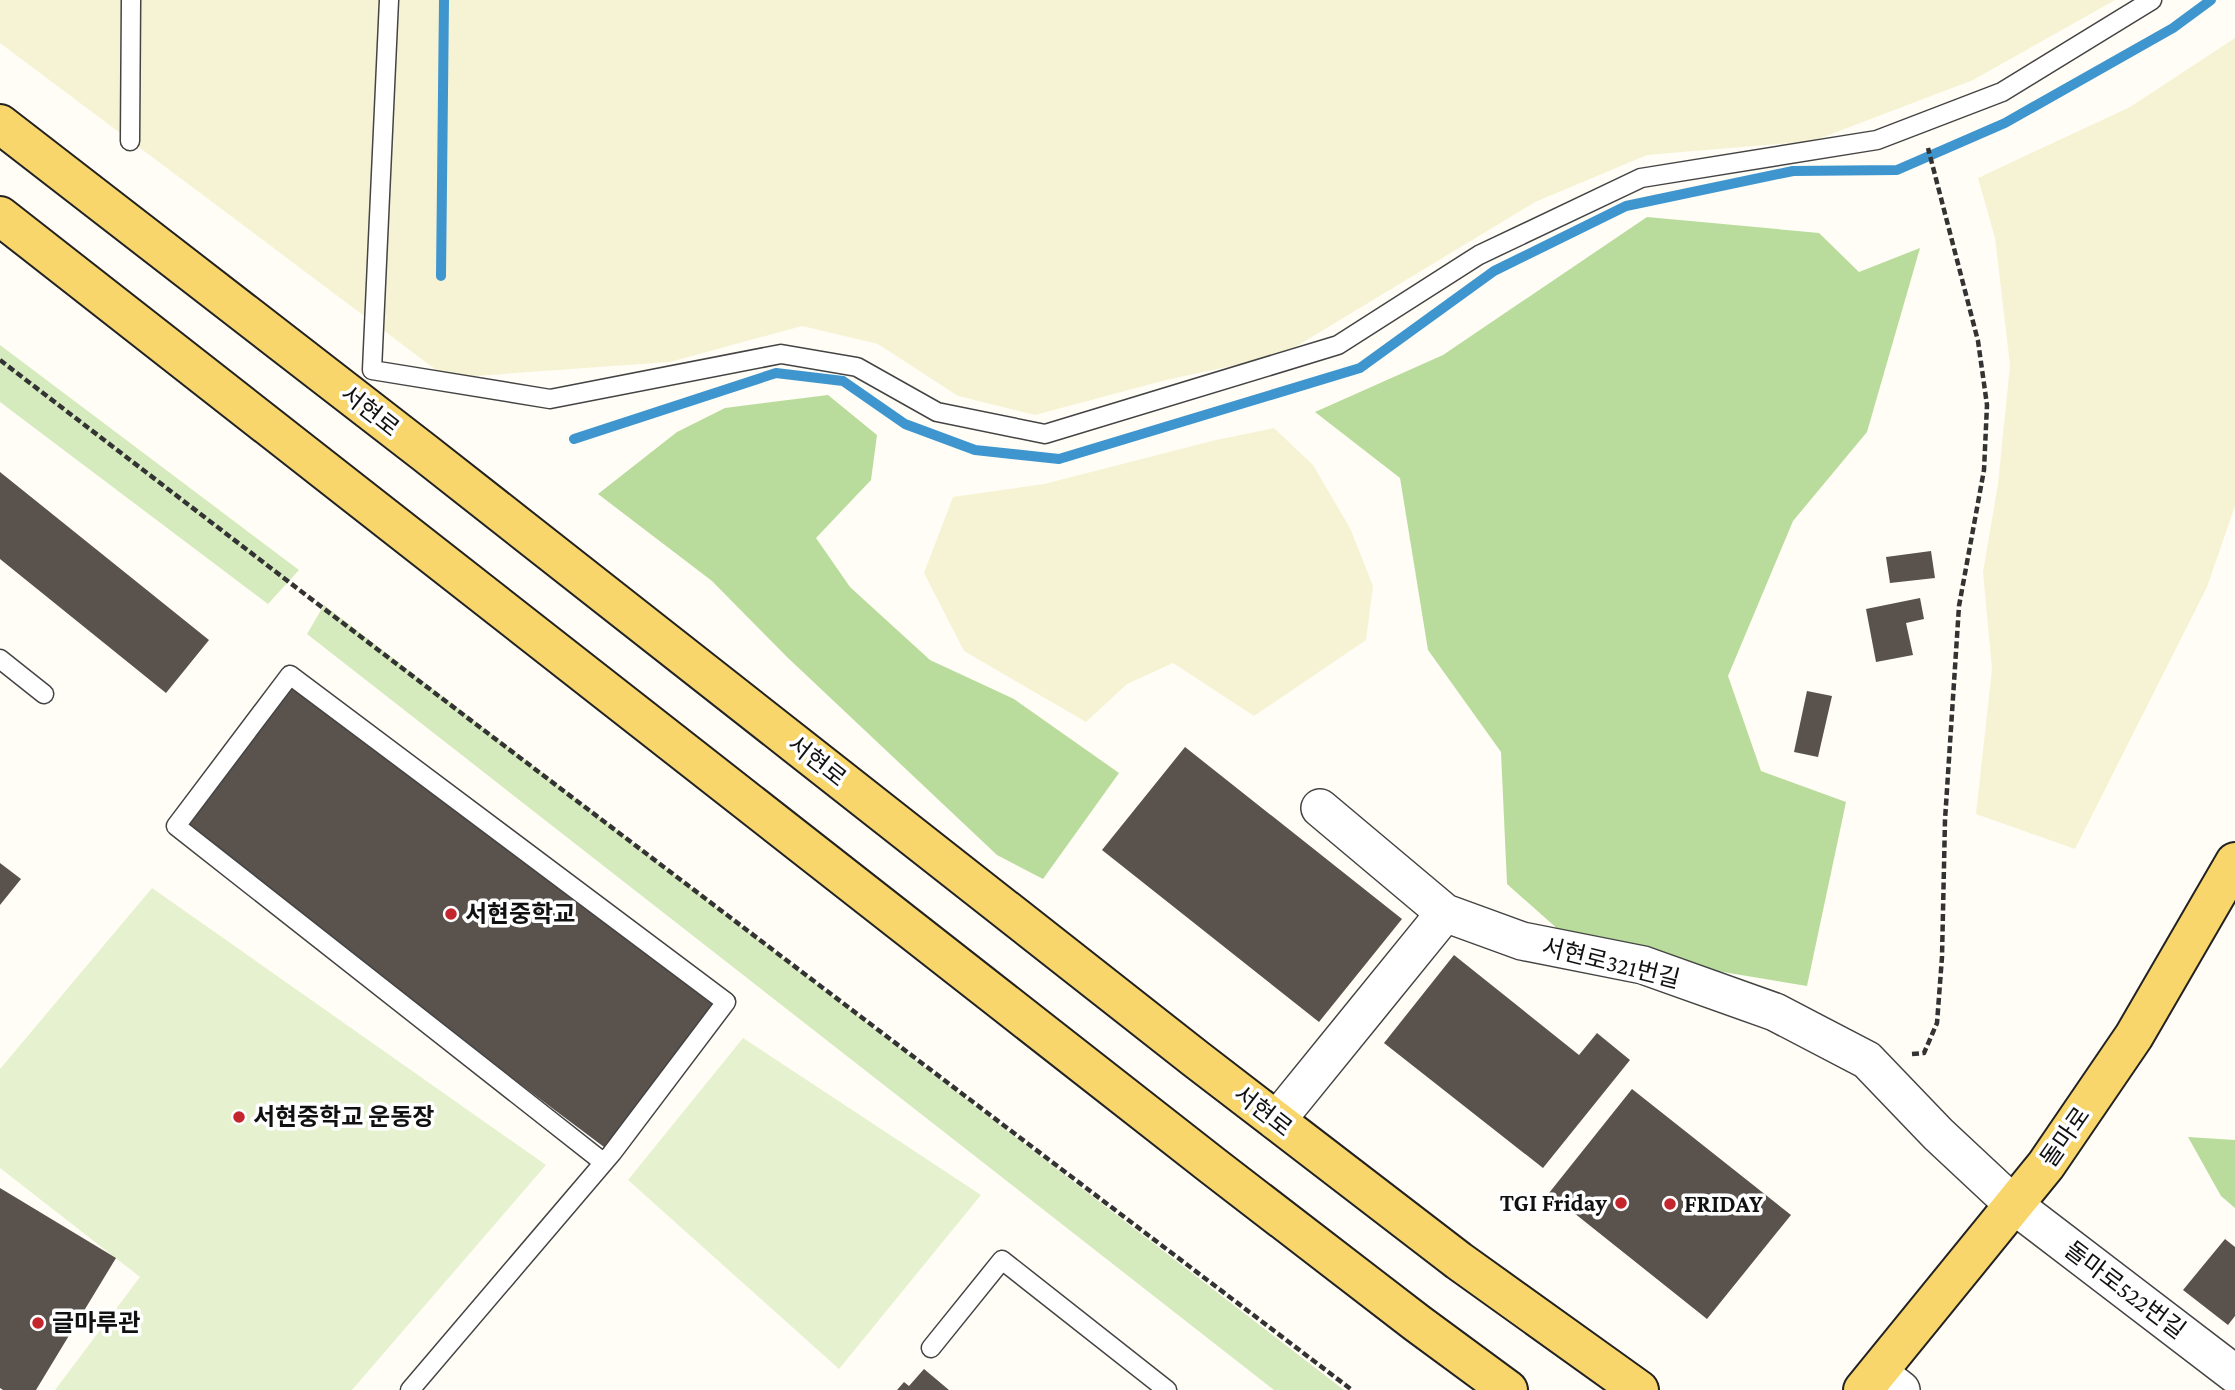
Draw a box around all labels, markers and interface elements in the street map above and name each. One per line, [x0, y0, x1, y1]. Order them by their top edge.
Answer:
street label: 서현로 [336, 380, 405, 442]
street label: 서현로 [783, 730, 852, 792]
place label: 서현중학교 [465, 900, 575, 927]
marker: 서현중학교 [443, 906, 459, 922]
street label: 서현로321번길 [1539, 932, 1683, 993]
street label: 서현로 [1229, 1080, 1298, 1142]
street label: 돌마로 [2035, 1102, 2095, 1172]
place label: 서현중학교 운동장 [253, 1103, 434, 1130]
marker: 서현중학교 운동장 [231, 1109, 247, 1125]
place label: TGI Friday [1500, 1189, 1607, 1216]
place label: FRIDAY [1684, 1190, 1763, 1217]
marker: TGI Friday [1613, 1195, 1629, 1211]
marker: FRIDAY [1662, 1196, 1678, 1212]
street label: 돌마로522번길 [2060, 1236, 2191, 1344]
place label: 글마루관 [52, 1309, 140, 1336]
marker: 글마루관 [30, 1315, 46, 1331]

